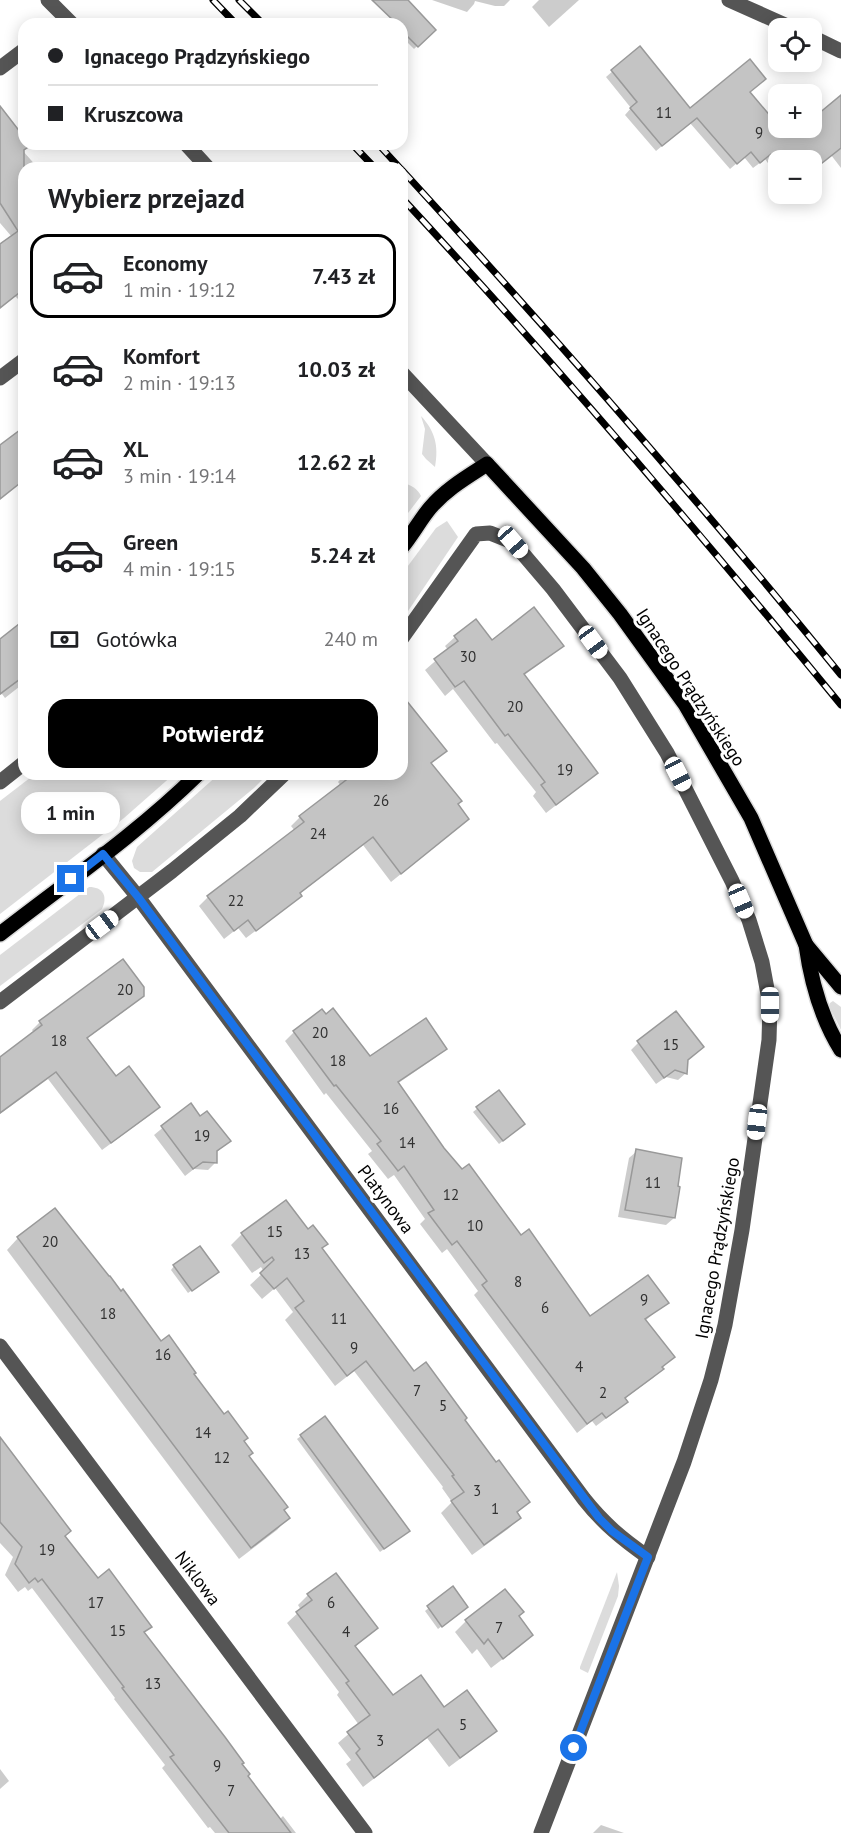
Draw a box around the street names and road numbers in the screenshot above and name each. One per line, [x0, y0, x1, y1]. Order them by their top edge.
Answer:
street label: Ignacego Prądzyńskiego [631, 604, 751, 770]
street label: Ignacego Prądzyńskiego [690, 1155, 744, 1341]
street label: Platynowa [353, 1160, 419, 1238]
street label: Niklowa [170, 1546, 226, 1610]

